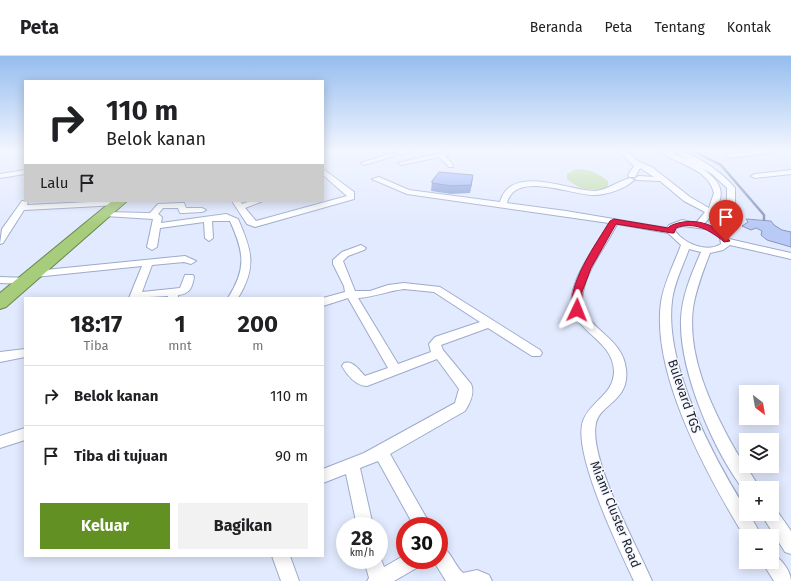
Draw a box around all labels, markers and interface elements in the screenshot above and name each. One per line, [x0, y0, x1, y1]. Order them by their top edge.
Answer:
text: Peta [20, 16, 59, 39]
text: Beranda [530, 19, 583, 36]
text: Peta [605, 19, 632, 36]
text: Tentang [654, 19, 705, 36]
text: Kontak [727, 19, 771, 36]
text: 110 m [106, 94, 178, 127]
icon: right [40, 96, 92, 148]
text: Belok kanan [106, 128, 206, 150]
icon: arrive [76, 172, 98, 194]
text: Lalu [40, 174, 68, 192]
pin [709, 200, 743, 241]
icon: arrive [715, 206, 737, 228]
position arrow [556, 289, 598, 331]
text: 18:17 [70, 310, 122, 338]
text: 1 [174, 310, 186, 338]
text: 200 [238, 310, 278, 338]
text: Tiba [84, 338, 109, 353]
text: mnt [168, 338, 192, 353]
text: m [252, 338, 263, 353]
street label: Bulevard TGS [665, 357, 704, 435]
icon: right [40, 385, 62, 407]
north arrow [739, 385, 779, 425]
map controls [739, 385, 779, 569]
text: Belok kanan [74, 387, 158, 405]
text: 110 m [270, 387, 308, 405]
button: layers [739, 433, 779, 473]
icon: arrive [40, 445, 62, 467]
text: Tiba di tujuan [74, 447, 168, 465]
text: 90 m [275, 447, 308, 465]
street label: Miami Cluster Road [587, 459, 644, 570]
button: + [739, 481, 779, 521]
button: Keluar [40, 503, 170, 549]
button: Bagikan [178, 503, 308, 549]
speed limit sign: 30 [396, 517, 448, 569]
text: 28 [351, 526, 373, 550]
button: − [739, 529, 779, 569]
text: km/h [350, 547, 374, 559]

